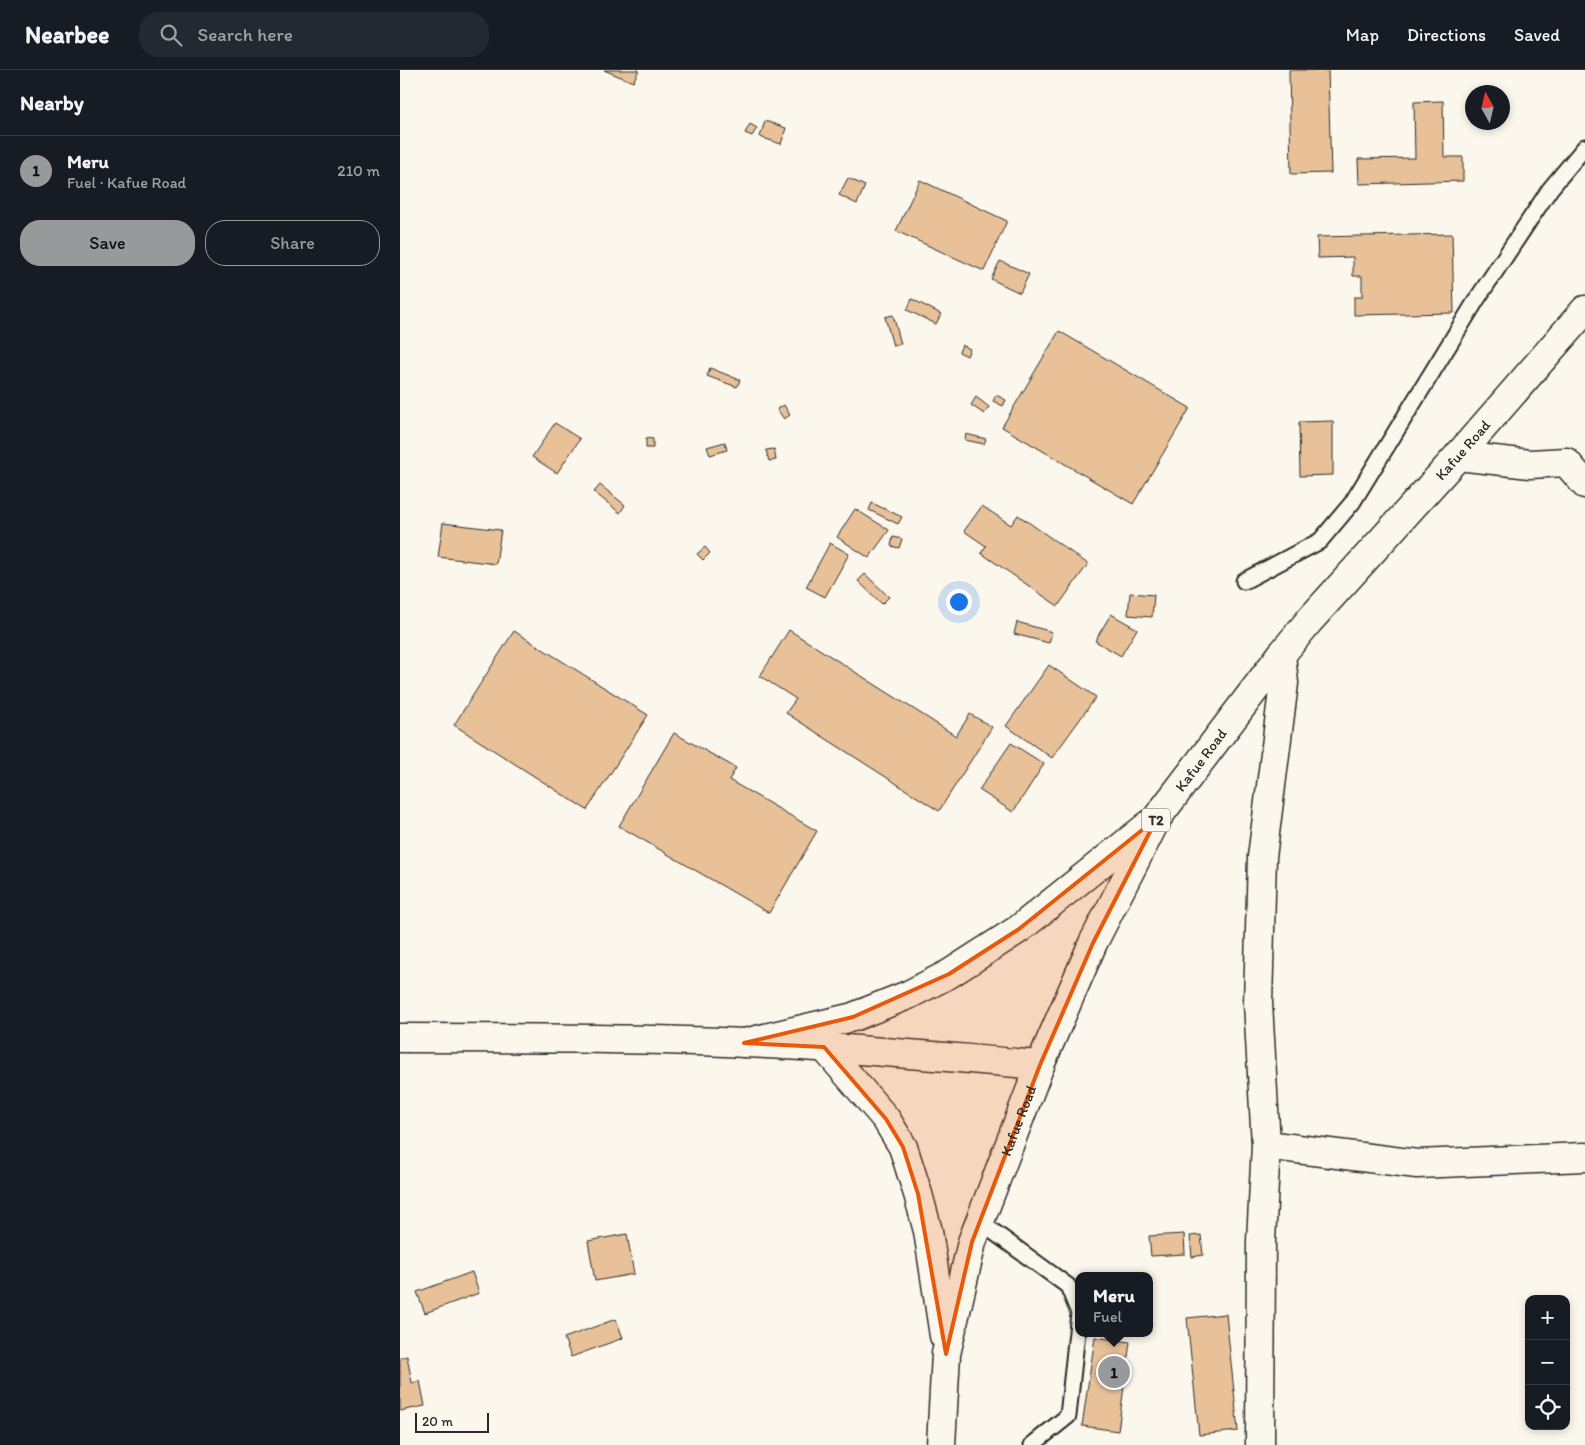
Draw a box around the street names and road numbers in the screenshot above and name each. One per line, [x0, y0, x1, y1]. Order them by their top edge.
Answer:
street label: Kafue Road [1431, 416, 1495, 484]
street label: Kafue Road [1171, 724, 1231, 795]
road number: T2 [1142, 808, 1170, 832]
street label: Kafue Road [997, 1082, 1041, 1159]

